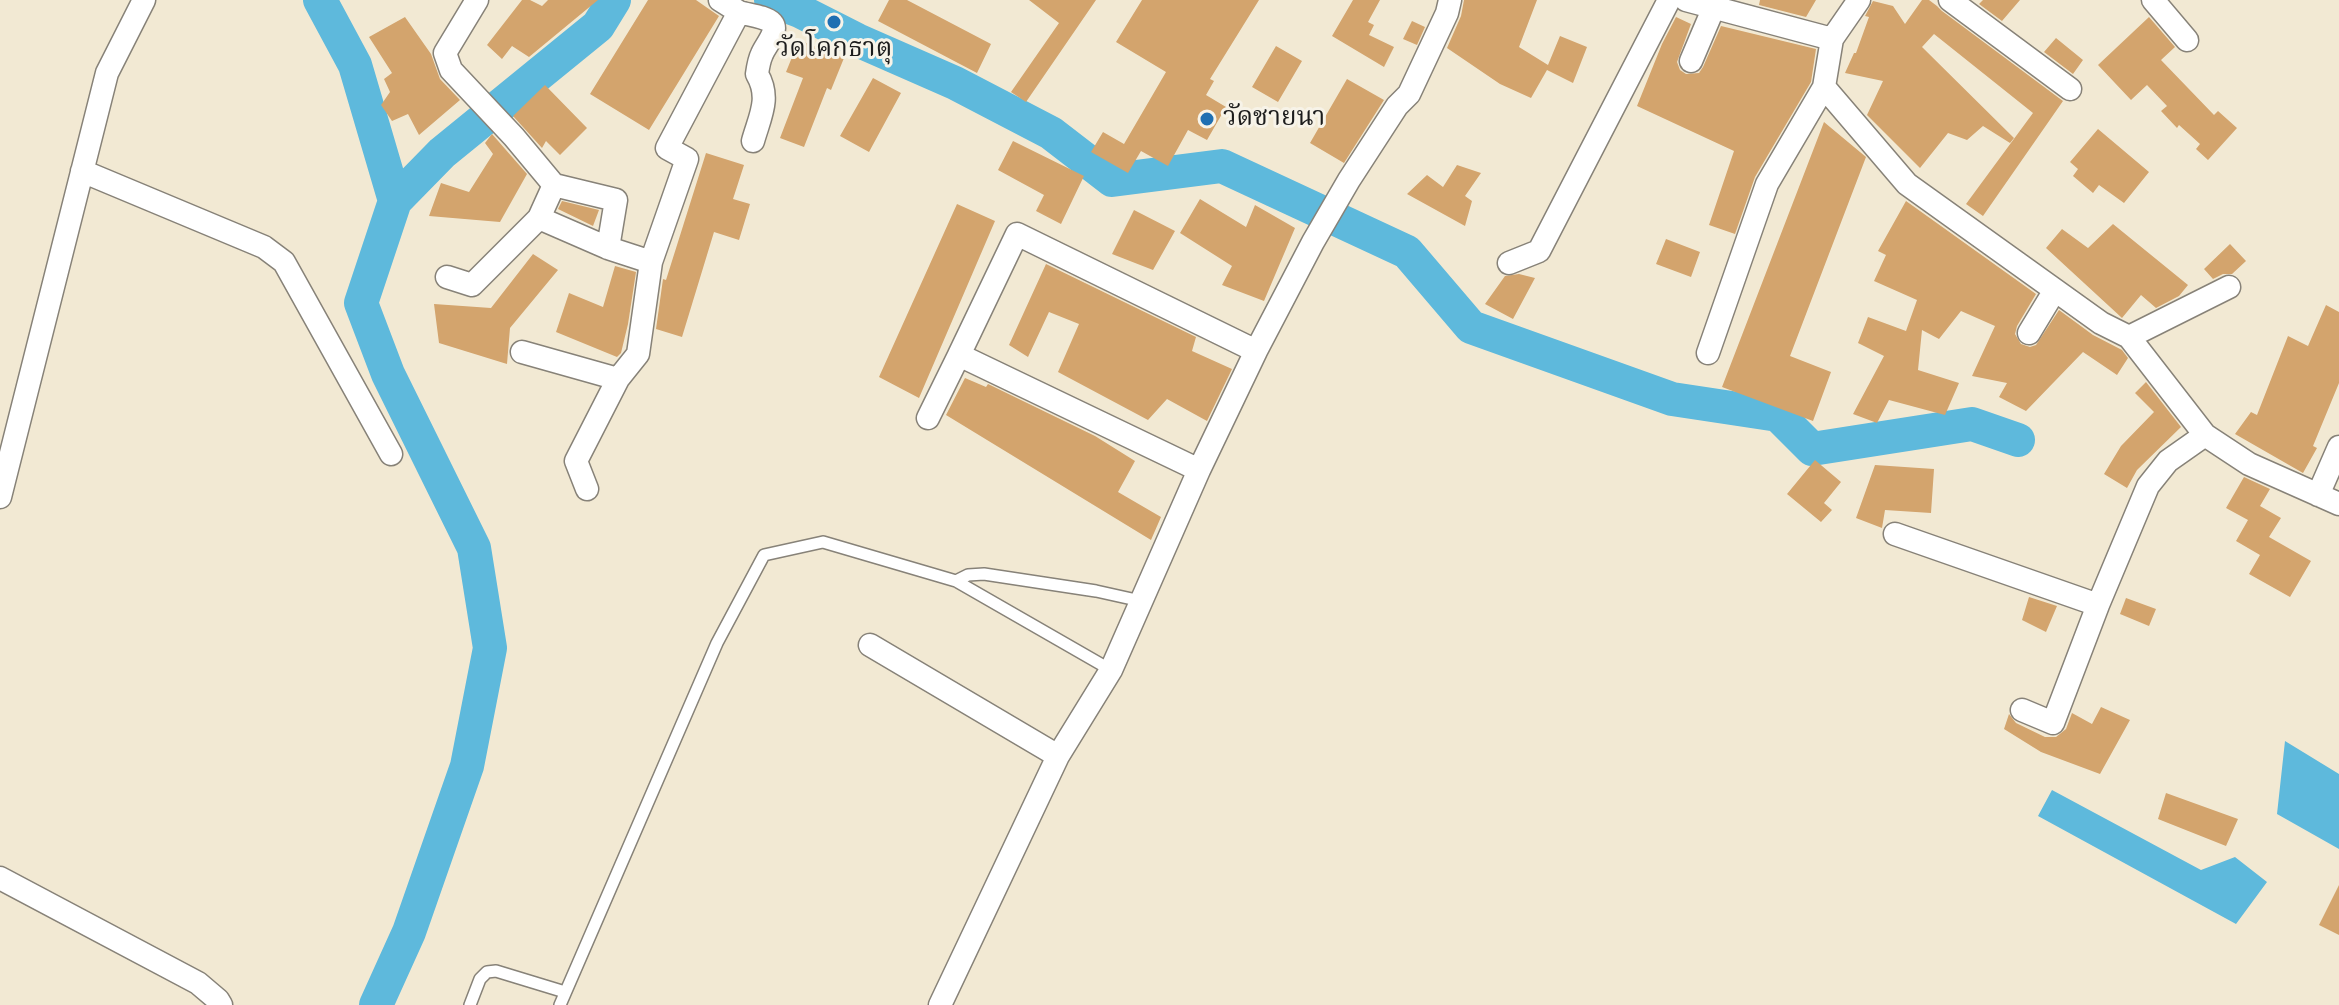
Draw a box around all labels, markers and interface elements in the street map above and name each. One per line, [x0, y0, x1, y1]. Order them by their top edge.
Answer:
marker: วัดโคกธาตุ [825, 13, 843, 31]
place label: วัดโคกธาตุ [776, 34, 892, 66]
place label: วัดชายนา [1223, 103, 1325, 135]
marker: วัดชายนา [1198, 110, 1216, 128]

